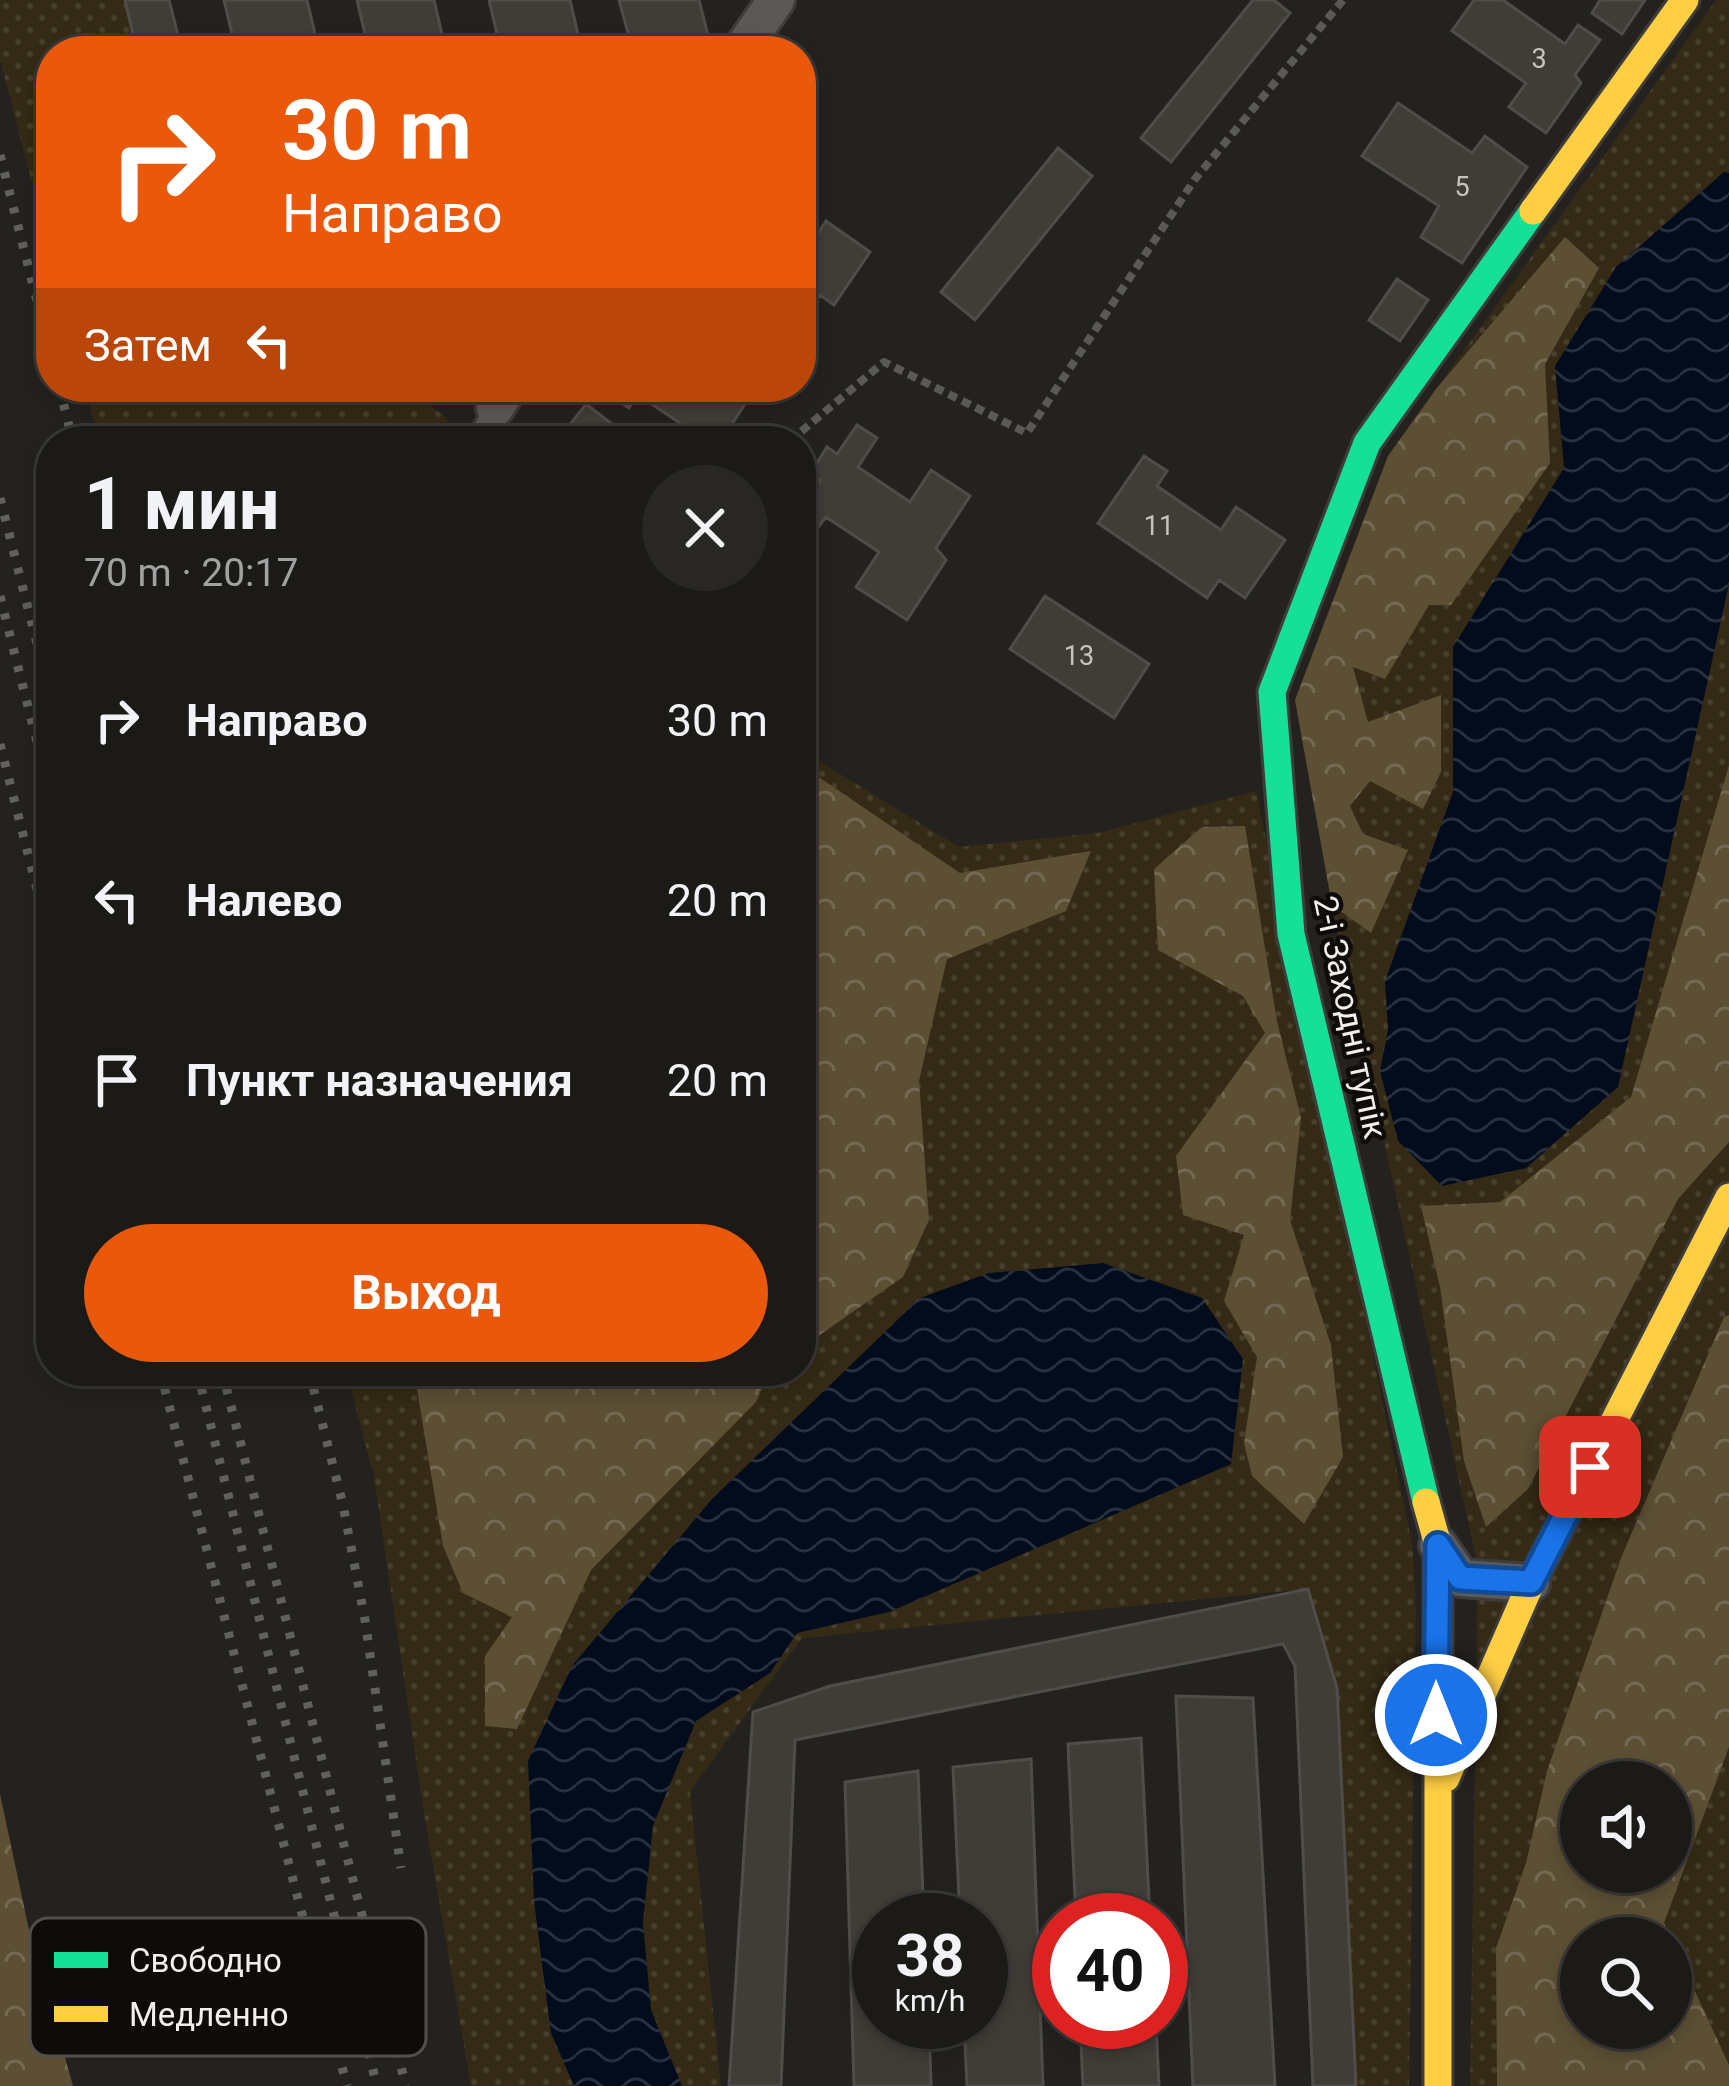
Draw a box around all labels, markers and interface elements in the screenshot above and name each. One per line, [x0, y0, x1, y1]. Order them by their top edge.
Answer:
house number: 3 [1531, 43, 1547, 75]
text: 30 m [282, 81, 472, 180]
icon: right [84, 84, 240, 240]
house number: 5 [1454, 171, 1470, 203]
text: Направо [282, 182, 502, 245]
icon: left [236, 312, 302, 378]
text: Затем [84, 319, 212, 372]
text: 1 мин [84, 462, 279, 547]
button: close [642, 465, 768, 591]
house number: 11 [1144, 510, 1174, 542]
text: 70 m · 20:17 [84, 550, 298, 596]
house number: 13 [1064, 640, 1094, 672]
icon: right [84, 687, 150, 753]
text: Направо [186, 694, 368, 747]
text: 30 m [667, 694, 768, 747]
icon: left [84, 867, 150, 933]
text: Налево [186, 874, 343, 927]
text: 20 m [667, 874, 768, 927]
street label: 2-і Заходні тупік [1306, 892, 1395, 1142]
icon: arrive [84, 1047, 150, 1113]
text: Пункт назначения [186, 1054, 573, 1107]
text: 20 m [667, 1054, 768, 1107]
button: Выход [84, 1224, 768, 1362]
pin [1539, 1416, 1641, 1518]
icon: arrive [1557, 1434, 1623, 1500]
position arrow [1373, 1652, 1499, 1778]
map controls [1560, 1761, 1692, 2049]
button: sound [1560, 1761, 1692, 1893]
speed limit sign: 40 [1032, 1893, 1188, 2049]
button: search [1560, 1917, 1692, 2049]
legend [30, 1918, 426, 2056]
text: 38 [896, 1920, 964, 1991]
text: Свободно [129, 1941, 282, 1980]
text: km/h [895, 1983, 965, 2018]
text: Медленно [129, 1995, 289, 2034]

